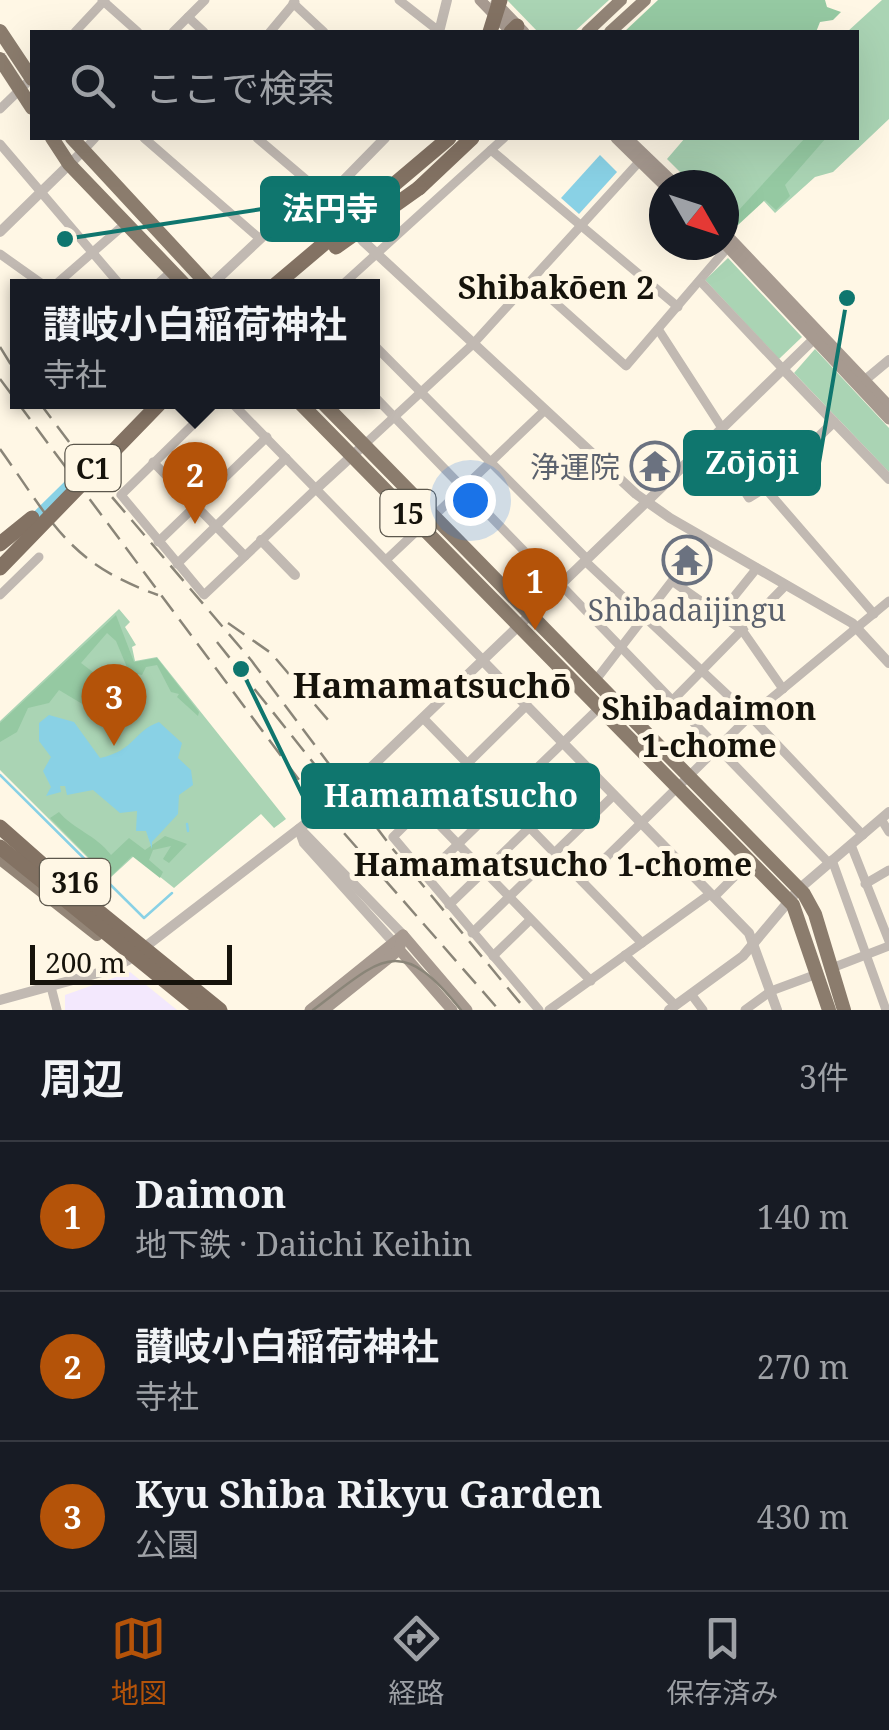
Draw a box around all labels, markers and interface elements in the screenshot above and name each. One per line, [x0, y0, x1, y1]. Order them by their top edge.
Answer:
search box [30, 30, 859, 140]
icon: search [65, 58, 120, 113]
text: ここで検索 [145, 61, 335, 113]
north arrow [649, 170, 739, 260]
callout: 法円寺 [262, 178, 398, 240]
text: 法円寺 [282, 186, 378, 229]
district label: Shibakōen 2 [458, 265, 654, 308]
popup [10, 279, 380, 409]
text: 讃岐小白稲荷神社 [43, 297, 347, 349]
text: 寺社 [43, 352, 107, 395]
callout: Zōjōji [685, 432, 819, 494]
temple icon: 浄運院 [629, 440, 681, 492]
text: Zōjōji [705, 440, 799, 483]
pin: 2 [162, 442, 228, 524]
road number: C1 [66, 445, 120, 491]
place label: 浄運院 [530, 446, 620, 487]
your location [445, 475, 496, 526]
road number: 15 [380, 490, 436, 536]
temple icon: Shibadaijingu [661, 534, 713, 586]
pin: 1 [502, 548, 568, 630]
place label: Shibadaijingu [588, 589, 786, 630]
district label: Hamamatsuchō [293, 661, 571, 708]
pin: 3 [82, 664, 146, 746]
district label: Shibadaimon 1-chome [602, 686, 816, 766]
callout: Hamamatsucho [303, 765, 598, 827]
text: Hamamatsucho [324, 773, 578, 816]
district label: Hamamatsucho 1-chome [354, 842, 752, 885]
road number: 316 [40, 859, 110, 905]
scale bar [30, 940, 232, 984]
text: 200 m [45, 943, 126, 981]
text: 周辺 [40, 1049, 124, 1106]
text: 3件 [799, 1055, 849, 1098]
text: Daimon [135, 1167, 286, 1219]
text: 1 [63, 1195, 82, 1238]
text: 140 m [757, 1195, 849, 1238]
text: 地下鉄 · Daiichi Keihin [135, 1222, 472, 1265]
text: 讃岐小白稲荷神社 [135, 1319, 439, 1371]
text: 2 [63, 1345, 82, 1388]
text: 270 m [757, 1345, 849, 1388]
text: 寺社 [135, 1374, 199, 1417]
text: Kyu Shiba Rikyu Garden [135, 1467, 603, 1519]
text: 3 [63, 1495, 82, 1538]
text: 430 m [757, 1495, 849, 1538]
text: 公園 [135, 1522, 199, 1565]
tab: 地図 [111, 1611, 167, 1711]
tab: 経路 [388, 1611, 444, 1711]
tab: 保存済み [666, 1611, 778, 1711]

